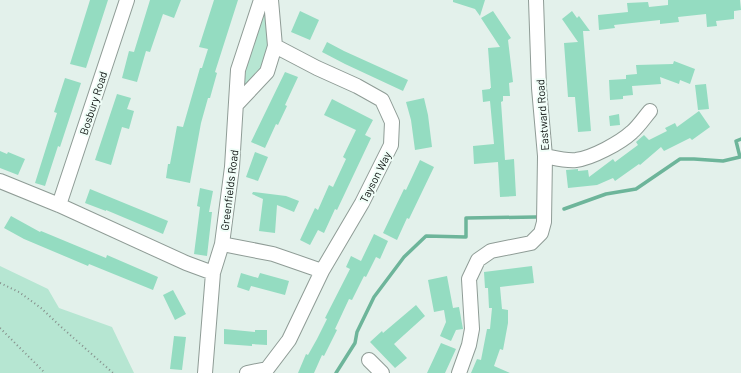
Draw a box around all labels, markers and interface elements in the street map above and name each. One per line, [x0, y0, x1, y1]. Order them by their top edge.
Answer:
street label: Bosbury Road [77, 70, 109, 136]
street label: Eastward Road [533, 79, 551, 151]
street label: Greenfields Road [218, 149, 240, 231]
street label: Tayson Way [357, 149, 393, 205]

